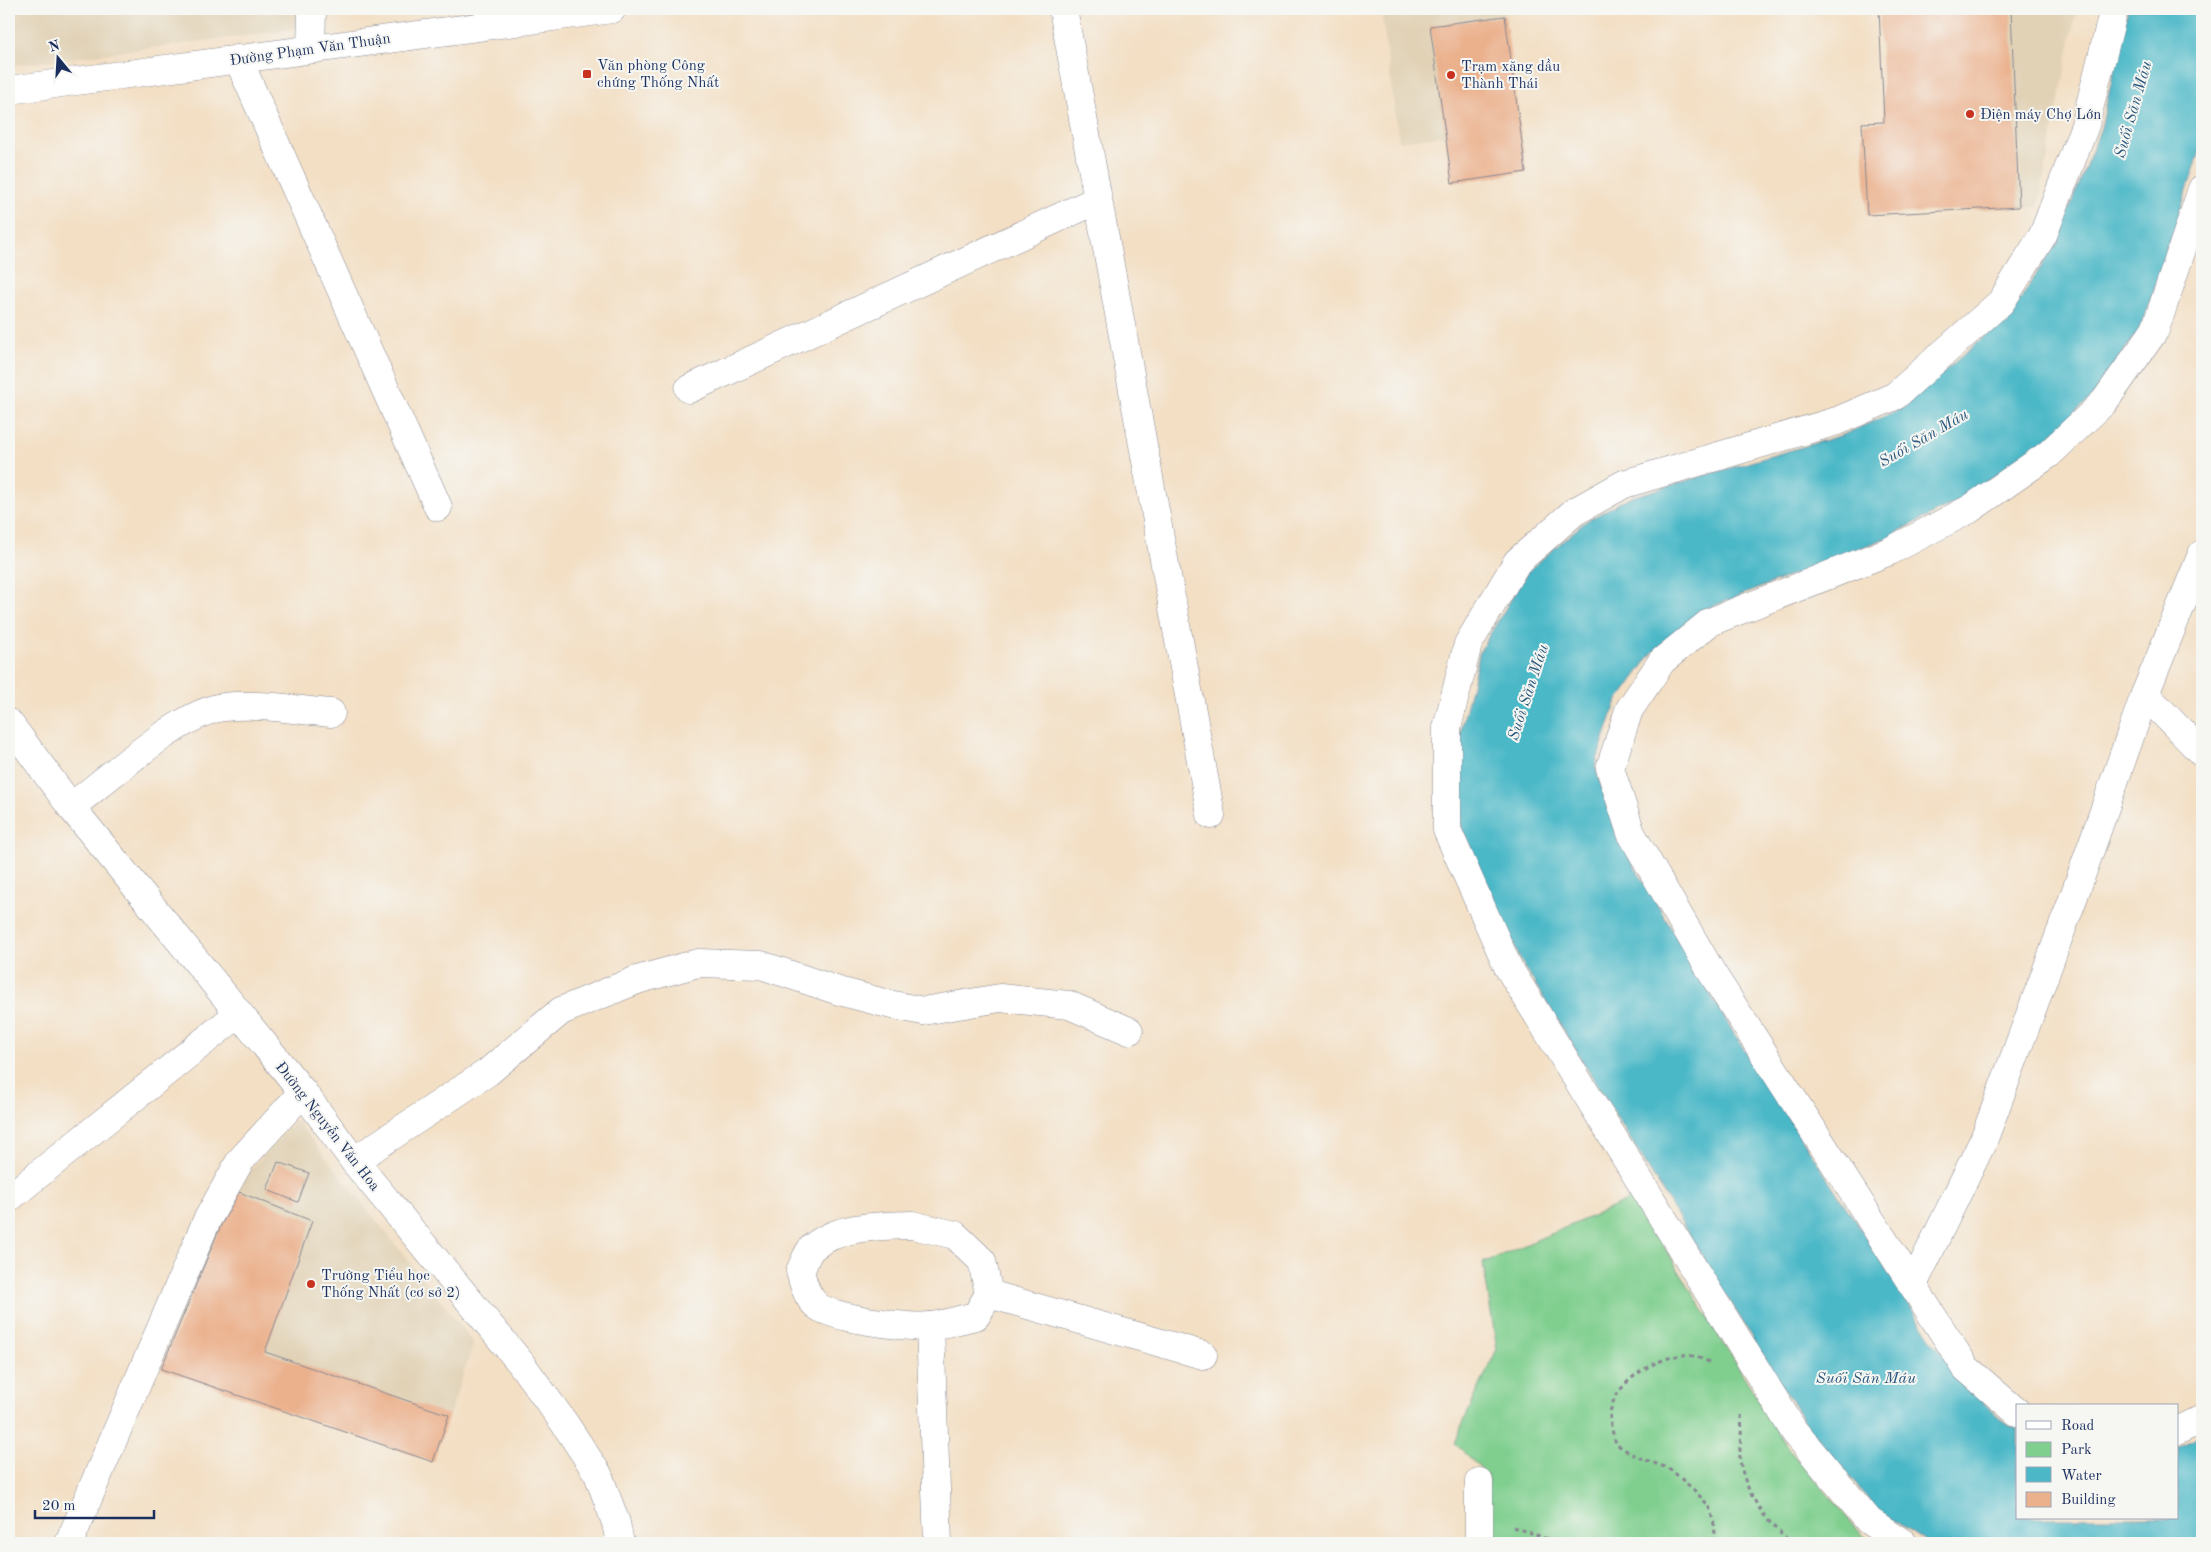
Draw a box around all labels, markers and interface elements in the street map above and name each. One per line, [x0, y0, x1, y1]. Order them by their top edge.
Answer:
north arrow [32, 32, 82, 82]
street label: Đường Phạm Văn Thuận [229, 32, 392, 69]
text: N [47, 38, 62, 55]
place label: Trạm xăng dầu Thành Thái [1461, 58, 1560, 92]
place label: Văn phòng Công chứng Thống Nhất [597, 59, 719, 91]
water label: Suối Săn Máu [2112, 59, 2155, 160]
marker: Văn phòng Công chứng Thống Nhất [581, 68, 593, 80]
marker: Trạm xăng dầu Thành Thái [1445, 69, 1457, 81]
marker: Điện máy Chợ Lớn [1964, 108, 1976, 120]
place label: Điện máy Chợ Lớn [1980, 108, 2101, 123]
water label: Suối Săn Máu [1877, 407, 1971, 471]
water label: Suối Săn Máu [1506, 642, 1552, 743]
street label: Đường Nguyễn Văn Hoa [272, 1059, 383, 1195]
place label: Trường Tiểu học Thống Nhất (cơ sở 2) [321, 1267, 460, 1301]
marker: Trường Tiểu học Thống Nhất (cơ sở 2) [305, 1278, 317, 1290]
water label: Suối Săn Máu [1816, 1371, 1916, 1387]
legend [2016, 1404, 2178, 1520]
text: Road [2061, 1419, 2095, 1434]
text: Park [2061, 1443, 2092, 1458]
text: Water [2061, 1469, 2102, 1484]
scale bar [35, 1487, 154, 1519]
text: Building [2061, 1493, 2116, 1508]
text: 20 m [42, 1499, 76, 1514]

